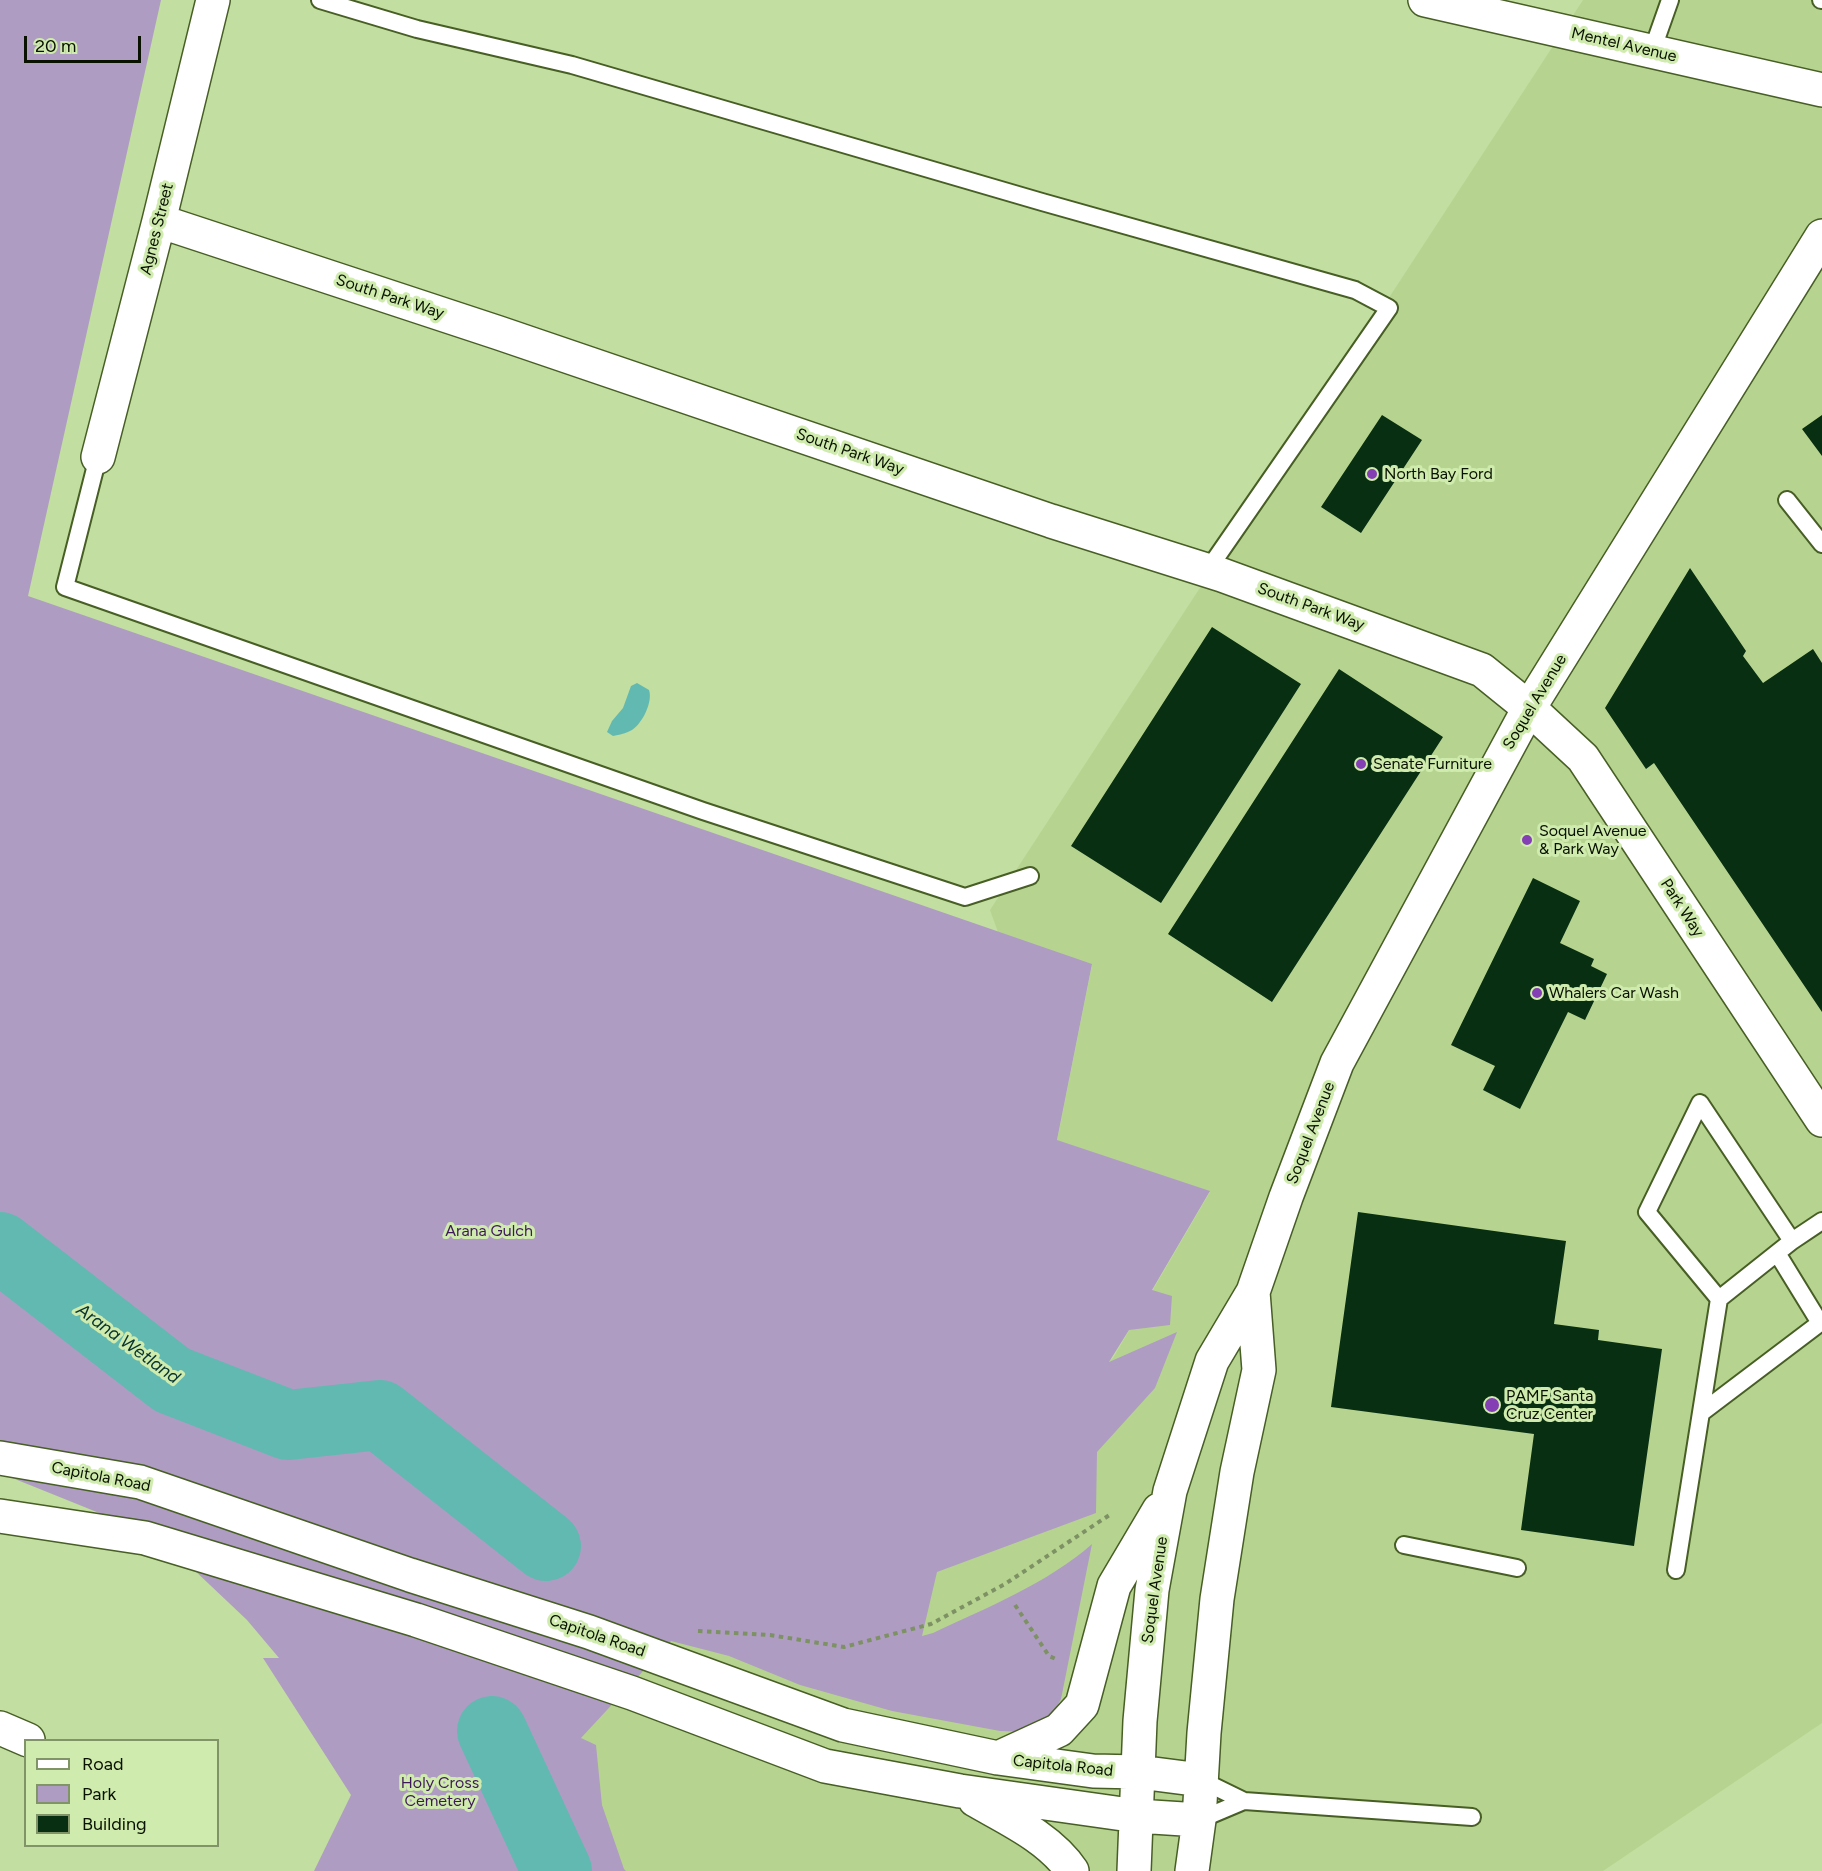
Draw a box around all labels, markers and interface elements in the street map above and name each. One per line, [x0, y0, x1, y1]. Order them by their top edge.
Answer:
scale bar [27, 24, 144, 62]
street label: Mentel Avenue [1569, 24, 1679, 66]
text: 20 m [35, 35, 76, 57]
street label: Agnes Street [136, 181, 178, 277]
street label: South Park Way [334, 270, 446, 324]
street label: South Park Way [794, 425, 906, 479]
place label: North Bay Ford [1384, 464, 1493, 484]
marker: North Bay Ford [1365, 467, 1379, 481]
street label: South Park Way [1255, 579, 1367, 635]
street label: Soquel Avenue [1499, 651, 1571, 753]
place label: Senate Furniture [1373, 754, 1492, 774]
marker: Senate Furniture [1354, 757, 1368, 771]
place label: Soquel Avenue & Park Way [1539, 821, 1647, 859]
marker: Soquel Avenue & Park Way [1520, 833, 1534, 847]
street label: Park Way [1656, 875, 1708, 941]
place label: Whalers Car Wash [1549, 983, 1679, 1003]
marker: Whalers Car Wash [1530, 986, 1544, 1000]
street label: Soquel Avenue [1283, 1079, 1339, 1187]
park label: Arana Gulch [445, 1221, 533, 1241]
water label: Arana Wetland [72, 1299, 184, 1389]
place label: PAMF Santa Cruz Center [1506, 1386, 1593, 1424]
marker: PAMF Santa Cruz Center [1483, 1396, 1501, 1414]
street label: Capitola Road [50, 1458, 152, 1496]
street label: Soquel Avenue [1138, 1535, 1172, 1645]
street label: Capitola Road [546, 1611, 648, 1661]
legend [24, 1739, 219, 1847]
street label: Capitola Road [1012, 1751, 1114, 1781]
text: Road [82, 1753, 123, 1775]
park label: Holy Cross Cemetery [401, 1773, 479, 1811]
text: Park [82, 1783, 116, 1805]
text: Building [82, 1813, 147, 1835]

